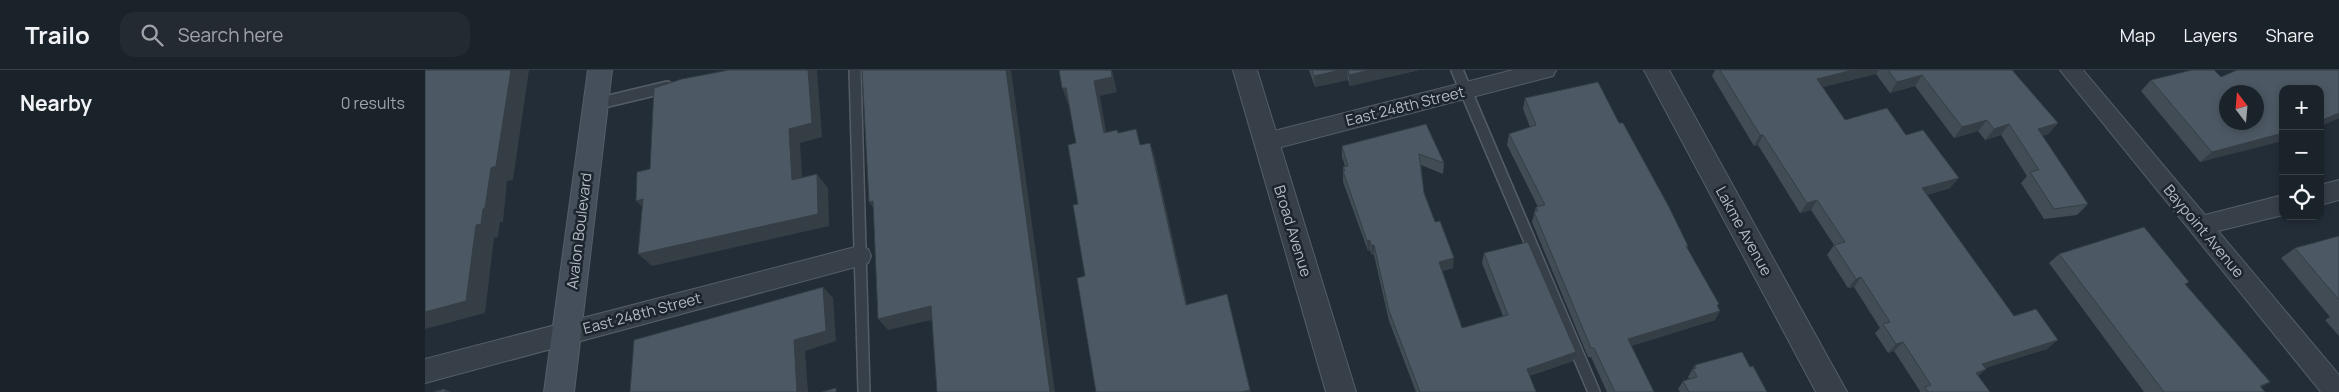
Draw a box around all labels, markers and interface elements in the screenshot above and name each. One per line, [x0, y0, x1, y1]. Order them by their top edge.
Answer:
search box [120, 12, 470, 57]
text: Trailo [25, 18, 90, 51]
icon: search [138, 21, 166, 49]
text: Search here [178, 22, 283, 48]
text: Map [2120, 23, 2155, 47]
text: Layers [2183, 23, 2237, 47]
text: Share [2265, 23, 2314, 47]
street label: East 248th Street [1343, 81, 1467, 131]
north arrow [2219, 85, 2264, 130]
map controls [2279, 85, 2324, 220]
button: + [2279, 85, 2324, 130]
text: Nearby [20, 89, 92, 117]
text: 0 results [341, 92, 405, 114]
button: − [2279, 130, 2324, 175]
street label: Avalon Boulevard [561, 172, 597, 290]
button: locate [2279, 175, 2324, 220]
street label: Baypoint Avenue [2159, 180, 2249, 282]
street label: Broad Avenue [1269, 183, 1317, 280]
street label: Lakme Avenue [1711, 183, 1777, 280]
street label: East 248th Street [581, 287, 703, 339]

